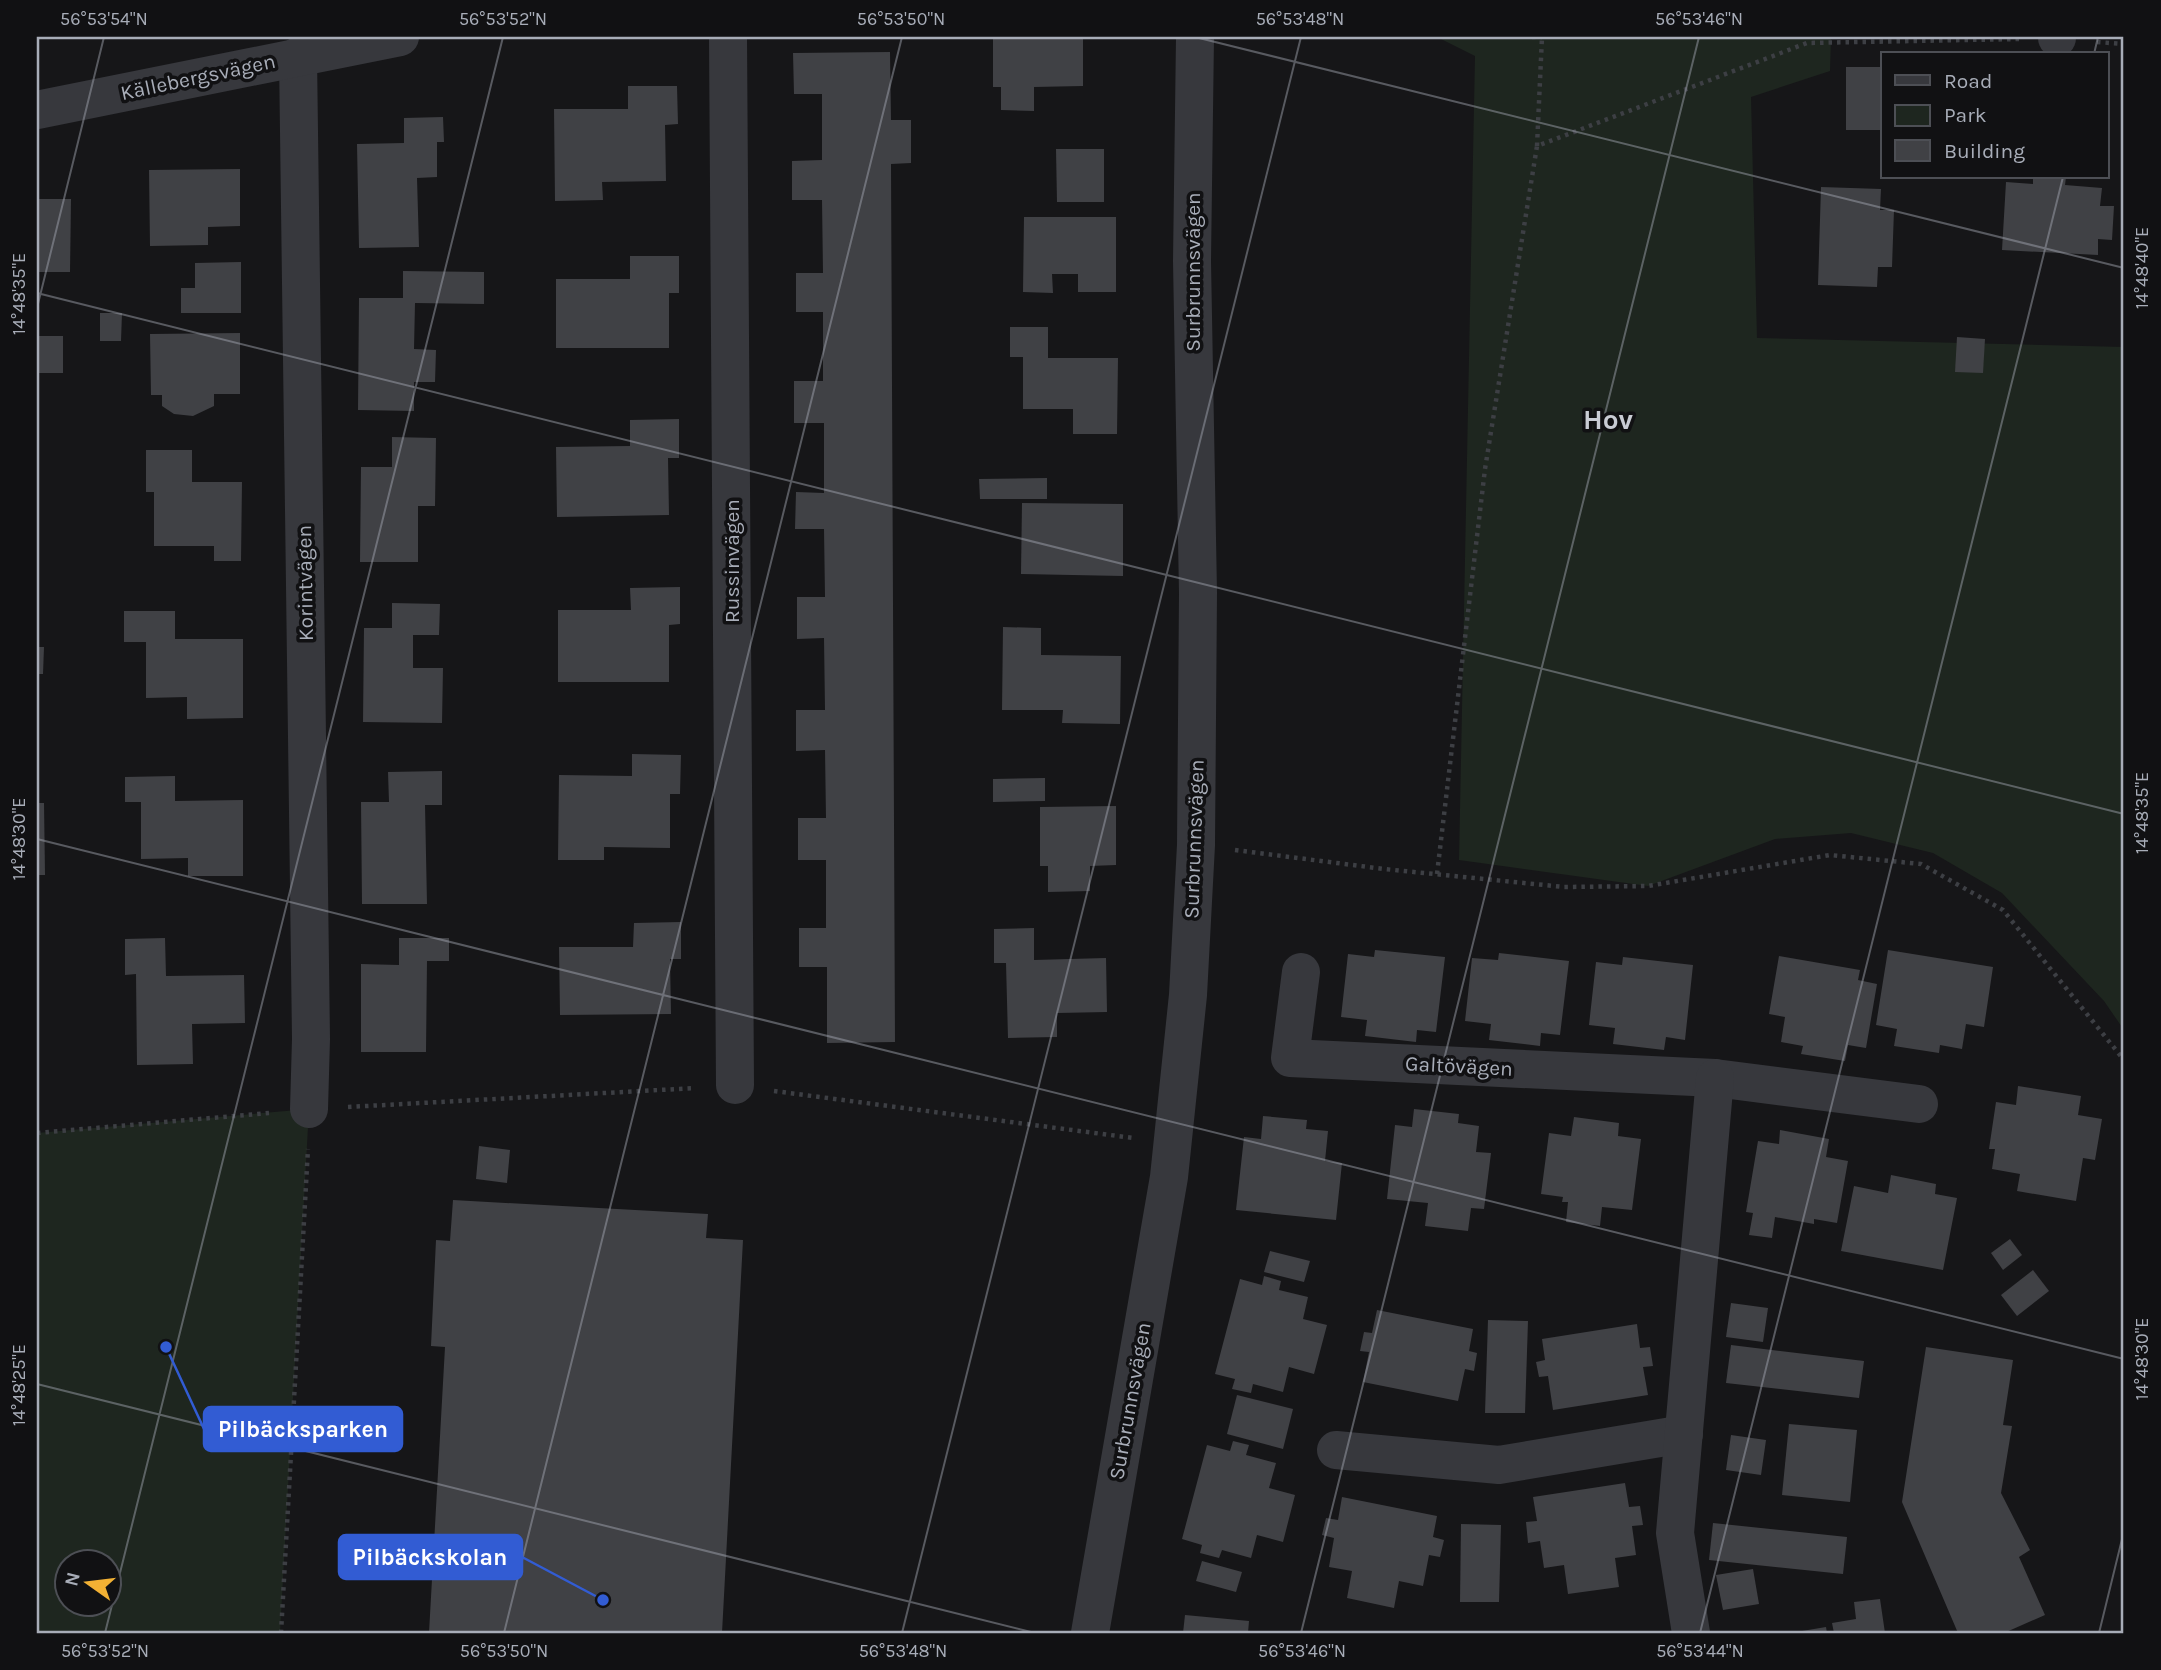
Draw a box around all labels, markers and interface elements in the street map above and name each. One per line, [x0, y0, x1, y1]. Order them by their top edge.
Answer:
text: 56°53'54"N [60, 8, 148, 30]
text: 56°53'52"N [459, 8, 547, 30]
text: 56°53'50"N [857, 8, 945, 30]
text: 56°53'48"N [1256, 8, 1344, 30]
text: 56°53'46"N [1655, 8, 1743, 30]
street label: Källebergsvägen [118, 49, 278, 105]
legend [1881, 52, 2108, 178]
text: Road [1944, 69, 1992, 93]
text: Park [1944, 103, 1987, 127]
text: Building [1944, 139, 2025, 163]
street label: Surbrunnsvägen [1181, 192, 1205, 352]
text: 14°48'40"E [2131, 227, 2153, 309]
text: 14°48'35"E [8, 253, 30, 335]
district label: Hov [1583, 403, 1634, 436]
street label: Russinvägen [720, 499, 744, 623]
street label: Korintvägen [292, 525, 318, 641]
street label: Surbrunnsvägen [1179, 759, 1209, 919]
text: 14°48'35"E [2131, 772, 2153, 854]
text: 14°48'30"E [8, 798, 30, 880]
street label: Galtövägen [1405, 1051, 1513, 1081]
text: 14°48'30"E [2131, 1318, 2153, 1400]
street label: Surbrunnsvägen [1104, 1320, 1156, 1482]
text: 14°48'25"E [8, 1344, 30, 1426]
callout: Pilbäcksparken [204, 1407, 402, 1451]
text: Pilbäcksparken [218, 1416, 388, 1443]
callout: Pilbäckskolan [339, 1535, 522, 1579]
text: Pilbäckskolan [353, 1544, 507, 1571]
north arrow [52, 1548, 122, 1618]
text: N [60, 1570, 85, 1588]
text: 56°53'52"N [61, 1640, 149, 1662]
text: 56°53'50"N [460, 1640, 548, 1662]
text: 56°53'48"N [859, 1640, 947, 1662]
text: 56°53'46"N [1258, 1640, 1346, 1662]
text: 56°53'44"N [1656, 1640, 1744, 1662]

